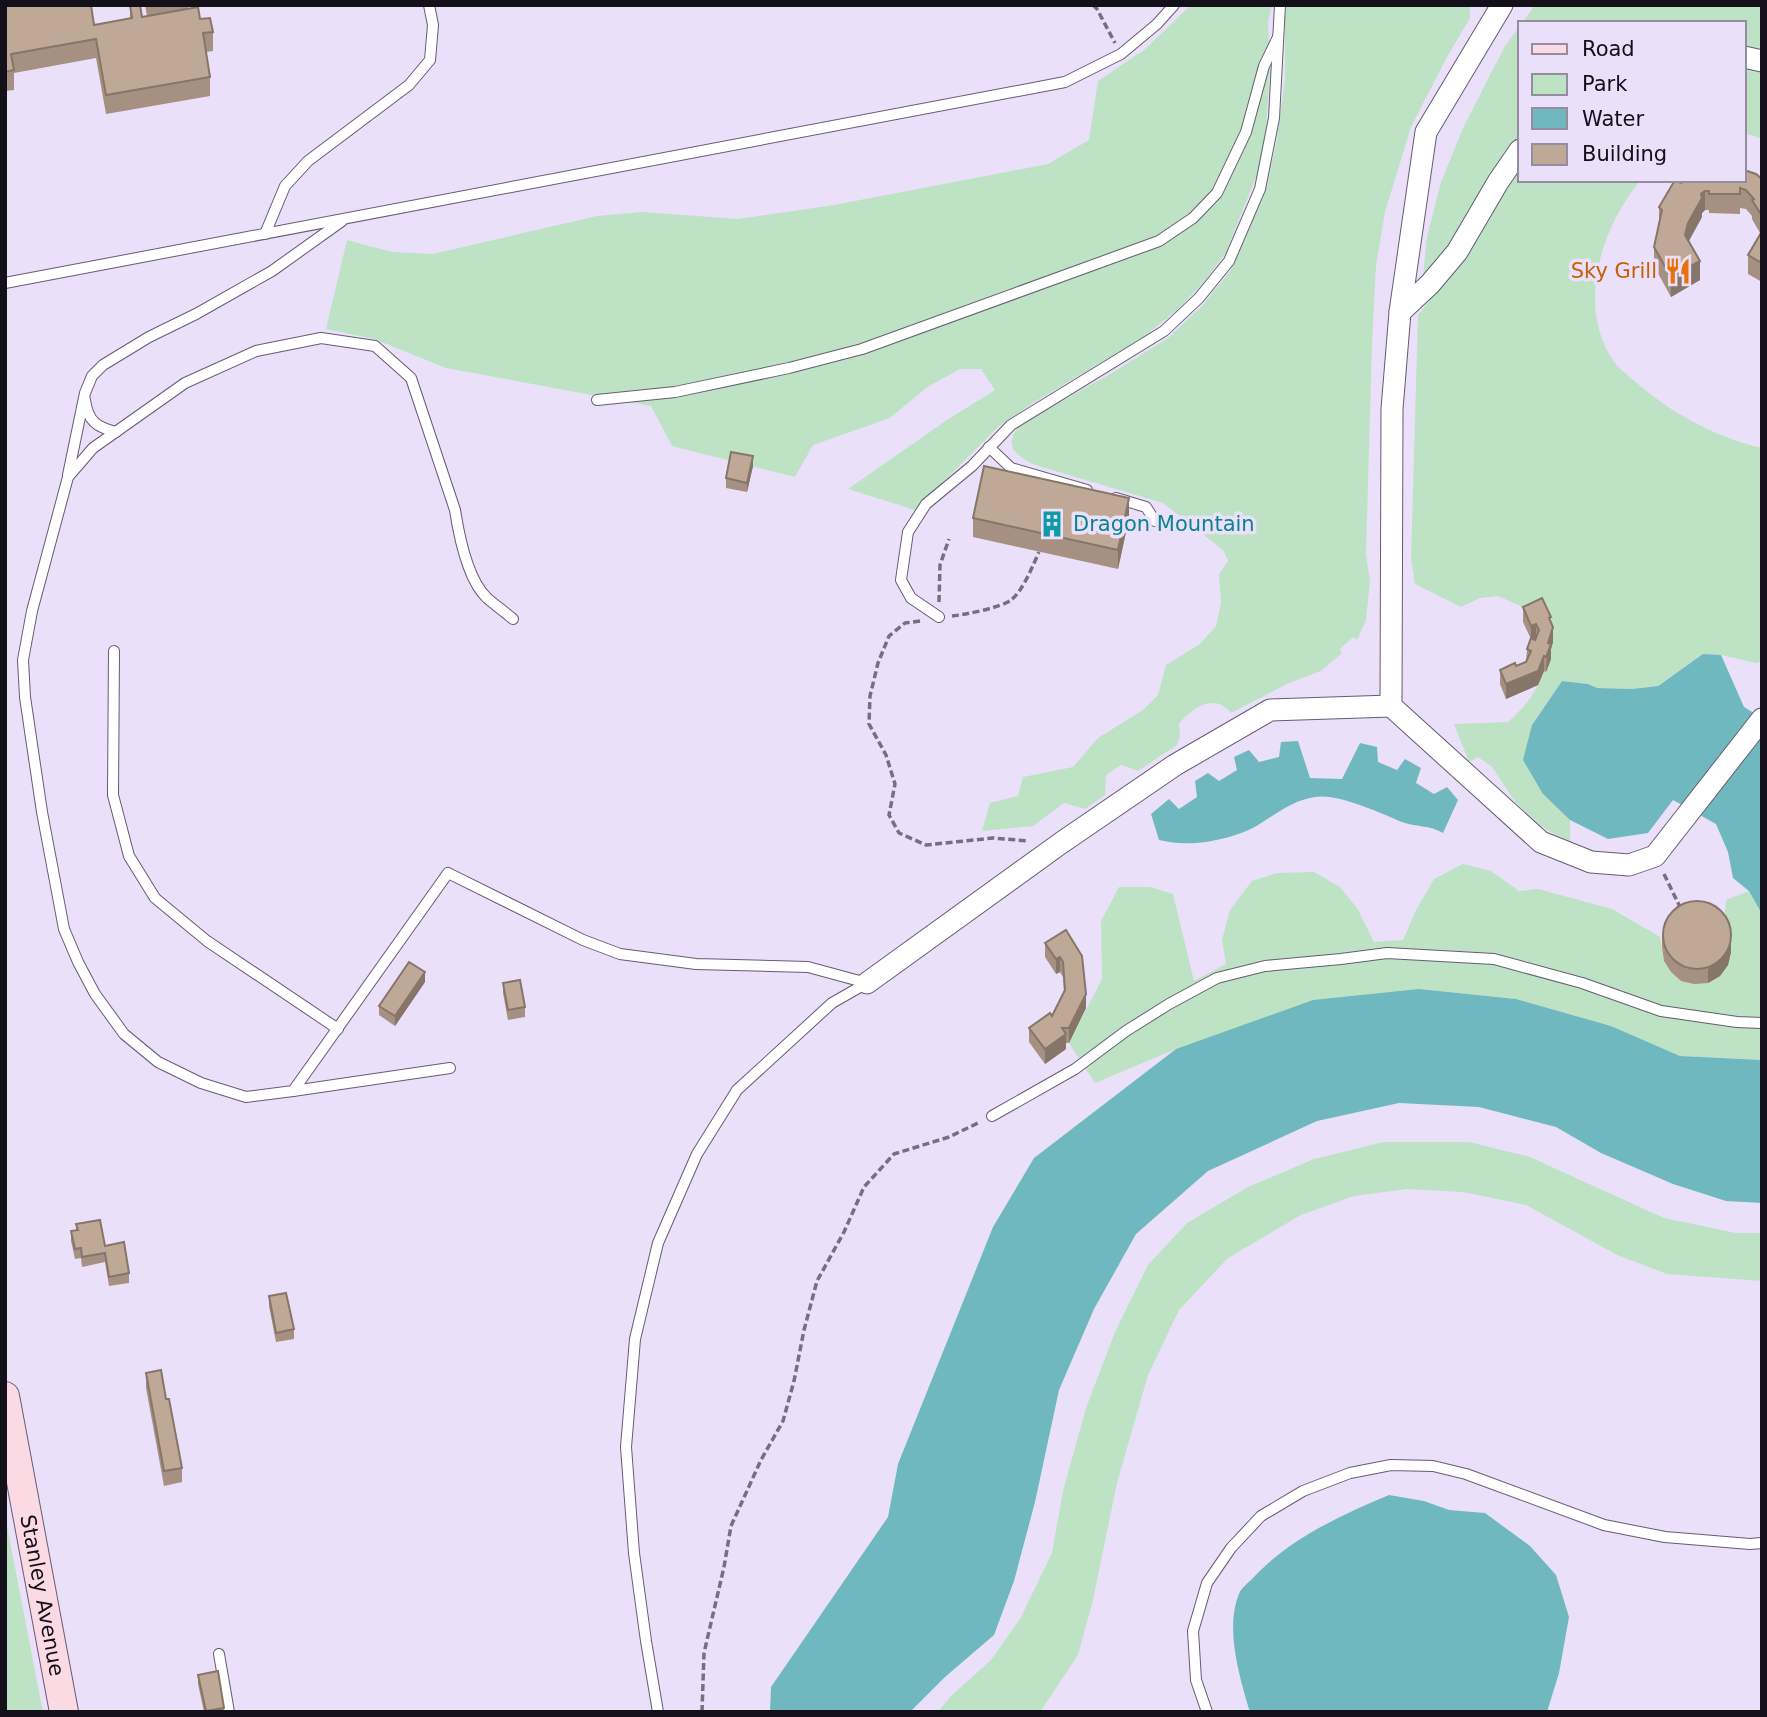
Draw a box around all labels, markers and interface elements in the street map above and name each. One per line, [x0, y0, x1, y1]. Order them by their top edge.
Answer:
legend [1518, 21, 1746, 182]
text: Road [1582, 37, 1635, 61]
text: Park [1582, 72, 1628, 96]
text: Water [1582, 107, 1644, 131]
text: Building [1582, 142, 1667, 166]
restaurant icon: Sky Grill [1663, 256, 1693, 286]
place label: Sky Grill [1571, 259, 1657, 283]
building icon: Dragon Mountain [1037, 509, 1067, 539]
place label: Dragon Mountain [1073, 512, 1255, 536]
street label: Stanley Avenue [15, 1513, 69, 1678]

